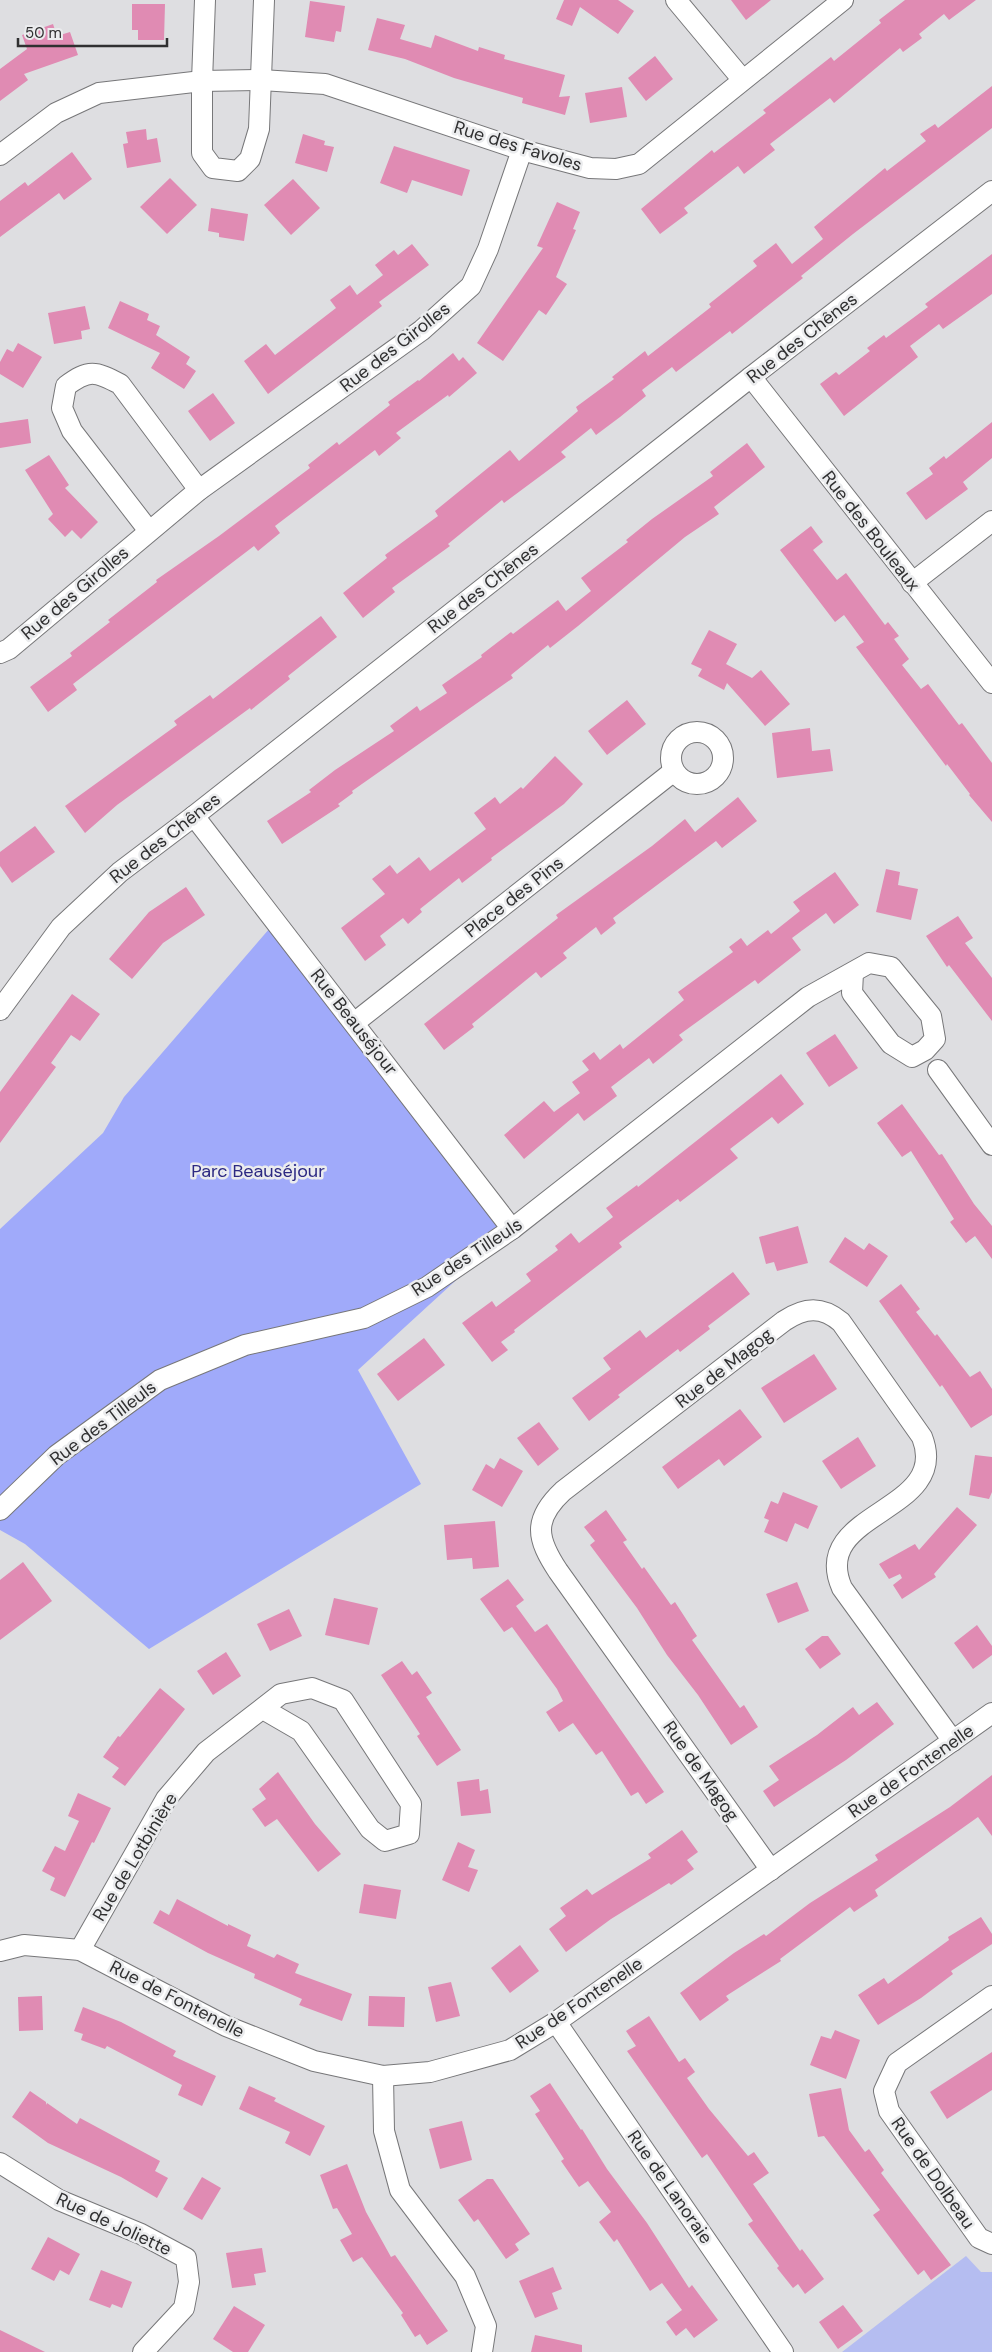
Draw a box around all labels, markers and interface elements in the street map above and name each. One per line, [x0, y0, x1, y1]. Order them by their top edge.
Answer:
scale bar [18, 15, 166, 47]
text: 50 m [25, 23, 62, 43]
street label: Rue des Favoles [451, 115, 585, 177]
street label: Rue des Chênes [742, 287, 862, 389]
street label: Rue des Girolles [335, 296, 455, 398]
street label: Rue des Bouleaux [816, 466, 926, 596]
street label: Rue des Chênes [423, 537, 543, 639]
street label: Rue des Girolles [16, 541, 134, 645]
street label: Rue des Chênes [105, 787, 225, 889]
street label: Place des Pins [460, 851, 568, 943]
street label: Rue Beauséjour [305, 964, 403, 1080]
park label: Parc Beauséjour [191, 1159, 325, 1183]
street label: Rue des Tilleuls [407, 1212, 527, 1302]
street label: Rue de Magog [670, 1322, 778, 1414]
street label: Rue des Tilleuls [45, 1375, 161, 1471]
street label: Rue de Magog [658, 1716, 744, 1826]
street label: Rue de Fontenelle [843, 1719, 979, 1823]
street label: Rue de Lotbinière [87, 1788, 183, 1926]
street label: Rue de Fontenelle [511, 1952, 647, 2054]
street label: Rue de Fontenelle [105, 1955, 249, 2043]
street label: Rue de Dolbeau [886, 2112, 980, 2234]
street label: Rue de Lanoraie [622, 2125, 718, 2249]
street label: Rue de Joliette [53, 2187, 175, 2261]

